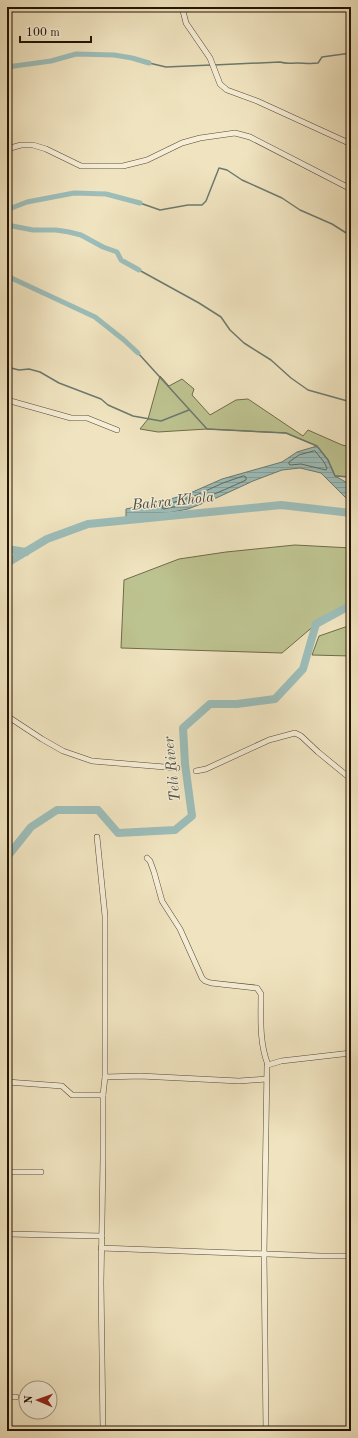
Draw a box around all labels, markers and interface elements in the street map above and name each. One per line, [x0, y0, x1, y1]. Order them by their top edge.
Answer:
scale bar [20, 18, 91, 44]
text: 100 m [26, 27, 60, 39]
water label: Bakra Khola [130, 490, 215, 514]
water label: Teli River [162, 735, 184, 802]
north arrow [18, 1380, 58, 1420]
text: N [24, 1395, 35, 1404]

